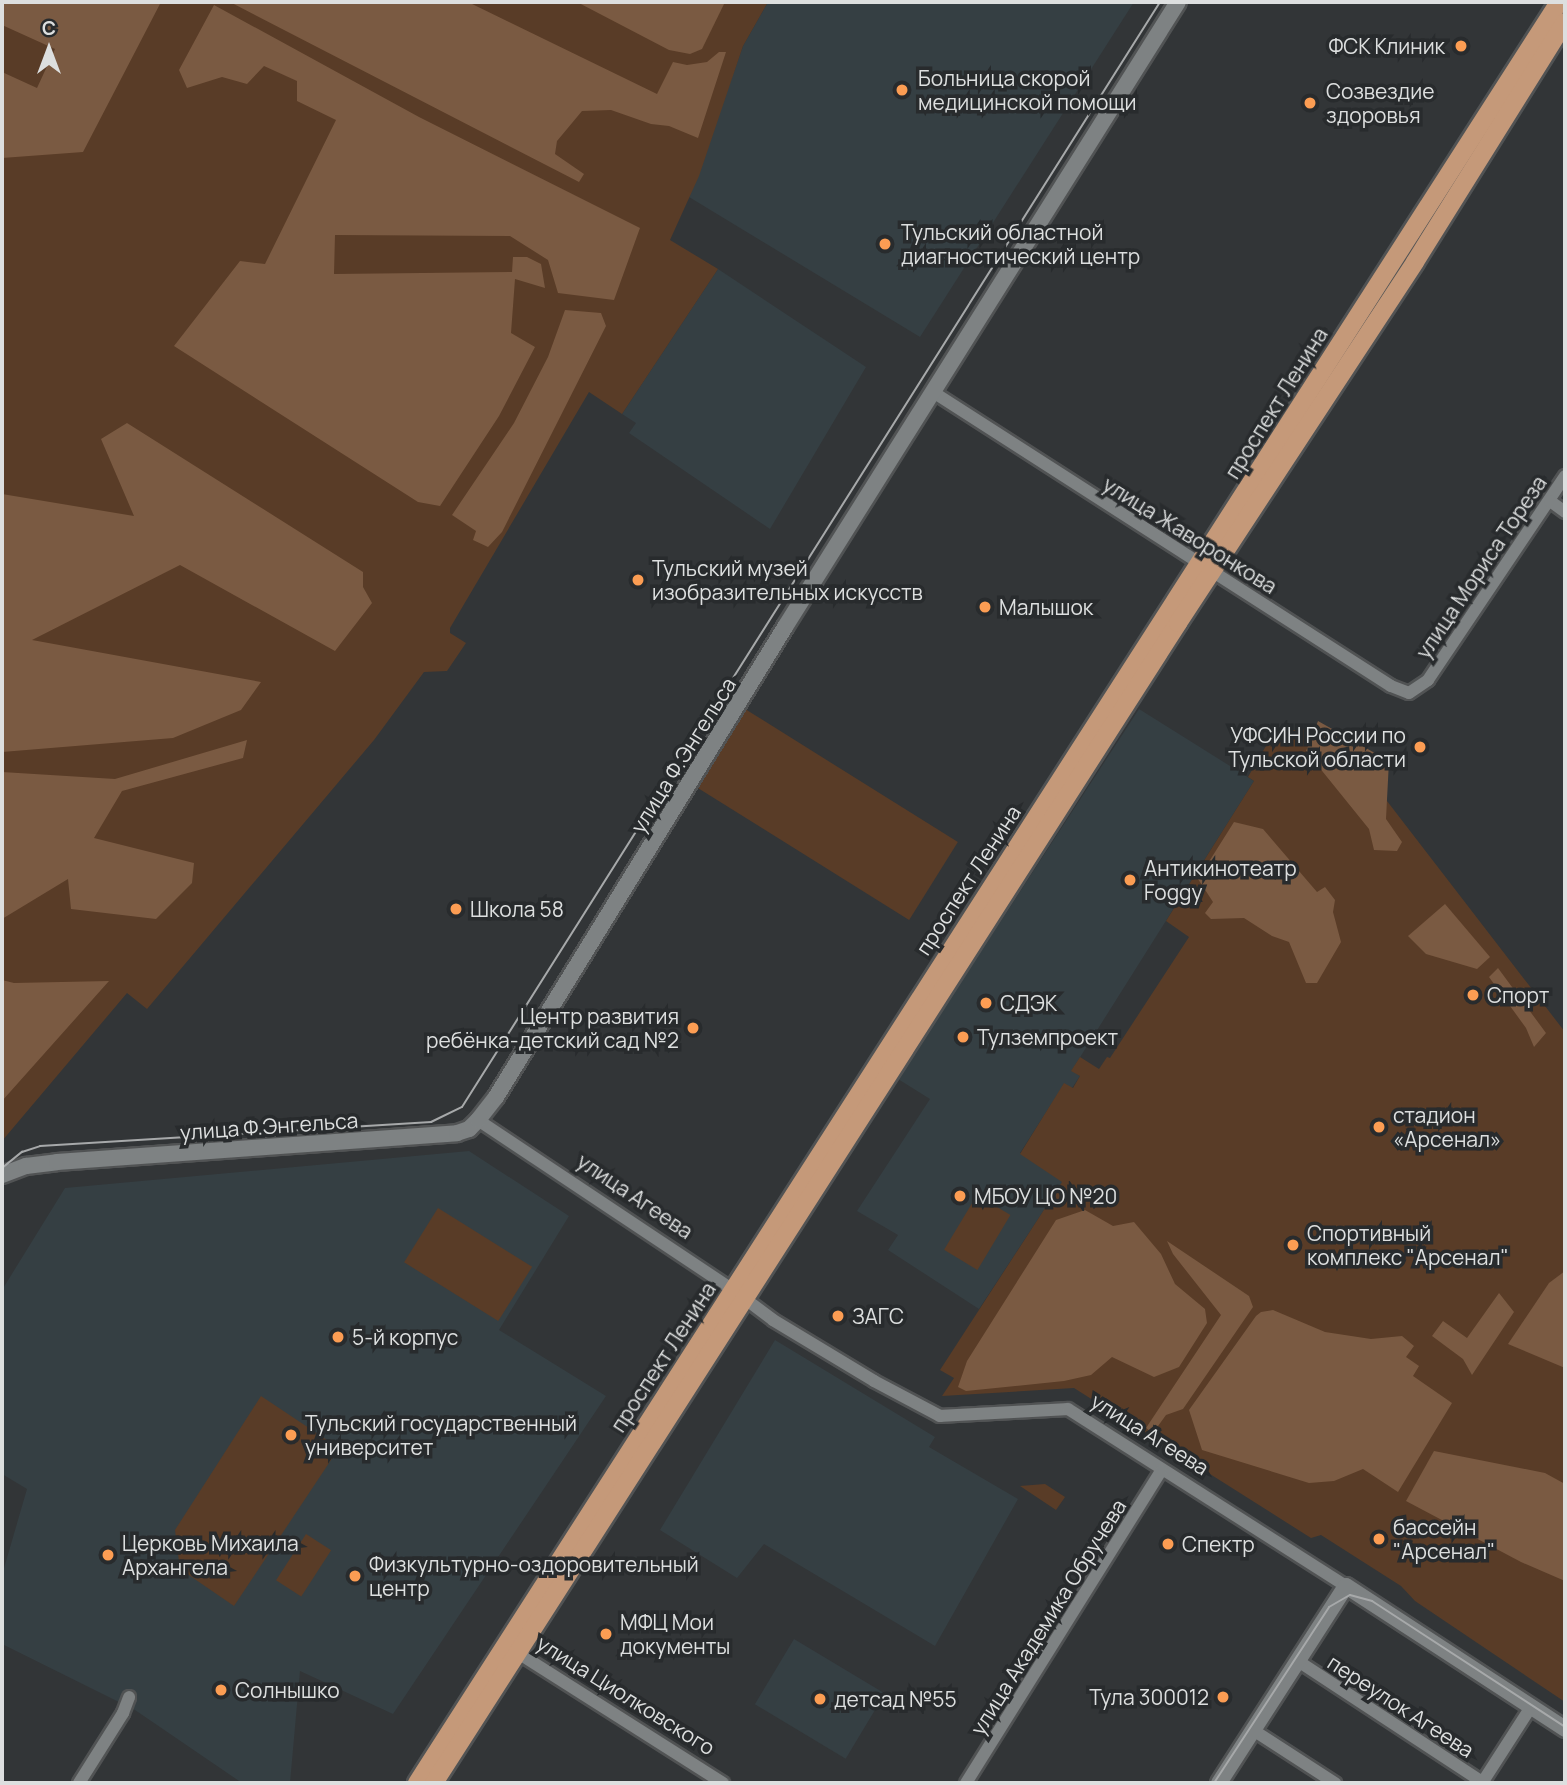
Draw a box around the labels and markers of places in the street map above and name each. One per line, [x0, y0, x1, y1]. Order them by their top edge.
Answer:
place label: ФСК Клиник [1328, 33, 1445, 59]
marker: ФСК Клиник [1451, 36, 1471, 56]
place label: Больница скорой медицинской помощи [918, 65, 1136, 115]
place label: Созвездие здоровья [1326, 78, 1434, 128]
marker: Больница скорой медицинской помощи [892, 80, 912, 100]
marker: Созвездие здоровья [1300, 93, 1320, 113]
place label: Тульский областной диагностический центр [901, 219, 1140, 269]
marker: Тульский областной диагностический центр [875, 234, 895, 254]
place label: Тульский музей изобразительных искусств [652, 555, 923, 605]
marker: Тульский музей изобразительных искусств [630, 572, 646, 588]
place label: Малышок [999, 594, 1093, 620]
marker: Малышок [977, 599, 993, 615]
place label: УФСИН России по Тульской области [1228, 722, 1406, 772]
marker: УФСИН России по Тульской области [1412, 739, 1428, 755]
place label: Антикинотеатр Foggy [1144, 855, 1297, 905]
marker: Антикинотеатр Foggy [1122, 872, 1138, 888]
place label: Школа 58 [470, 896, 564, 922]
marker: Школа 58 [448, 901, 464, 917]
place label: Спорт [1487, 982, 1549, 1008]
marker: Спорт [1465, 987, 1481, 1003]
place label: СДЭК [1000, 990, 1057, 1016]
marker: СДЭК [978, 995, 994, 1011]
place label: Центр развития ребёнка-детский сад №2 [426, 1003, 679, 1053]
marker: Центр развития ребёнка-детский сад №2 [685, 1020, 701, 1036]
place label: Тулземпроект [977, 1024, 1118, 1050]
marker: Тулземпроект [955, 1029, 971, 1045]
place label: стадион «Арсенал» [1393, 1102, 1501, 1152]
marker: стадион «Арсенал» [1371, 1119, 1387, 1135]
place label: МБОУ ЦО №20 [974, 1183, 1118, 1209]
marker: МБОУ ЦО №20 [952, 1188, 968, 1204]
place label: Спортивный комплекс "Арсенал" [1307, 1220, 1509, 1270]
marker: Спортивный комплекс "Арсенал" [1285, 1237, 1301, 1253]
place label: ЗАГС [852, 1303, 904, 1329]
marker: ЗАГС [830, 1308, 846, 1324]
place label: 5-й корпус [352, 1324, 458, 1350]
marker: 5-й корпус [330, 1329, 346, 1345]
place label: Тульский государственный университет [305, 1410, 577, 1460]
marker: Тульский государственный университет [283, 1427, 299, 1443]
place label: бассейн "Арсенал" [1393, 1514, 1495, 1564]
place label: Церковь Михаила Архангела [122, 1530, 299, 1580]
place label: Спектр [1182, 1531, 1255, 1557]
marker: бассейн "Арсенал" [1371, 1531, 1387, 1547]
marker: Спектр [1160, 1536, 1176, 1552]
marker: Церковь Михаила Архангела [100, 1547, 116, 1563]
place label: Физкультурно-оздоровительный центр [369, 1551, 699, 1601]
marker: Физкультурно-оздоровительный центр [347, 1568, 363, 1584]
place label: МФЦ Мои документы [620, 1609, 730, 1659]
marker: МФЦ Мои документы [598, 1626, 614, 1642]
place label: Солнышко [235, 1677, 340, 1703]
marker: Солнышко [213, 1682, 229, 1698]
place label: Тула 300012 [1089, 1684, 1209, 1710]
place label: детсад №55 [834, 1686, 957, 1712]
marker: Тула 300012 [1215, 1689, 1231, 1705]
marker: детсад №55 [812, 1691, 828, 1707]

